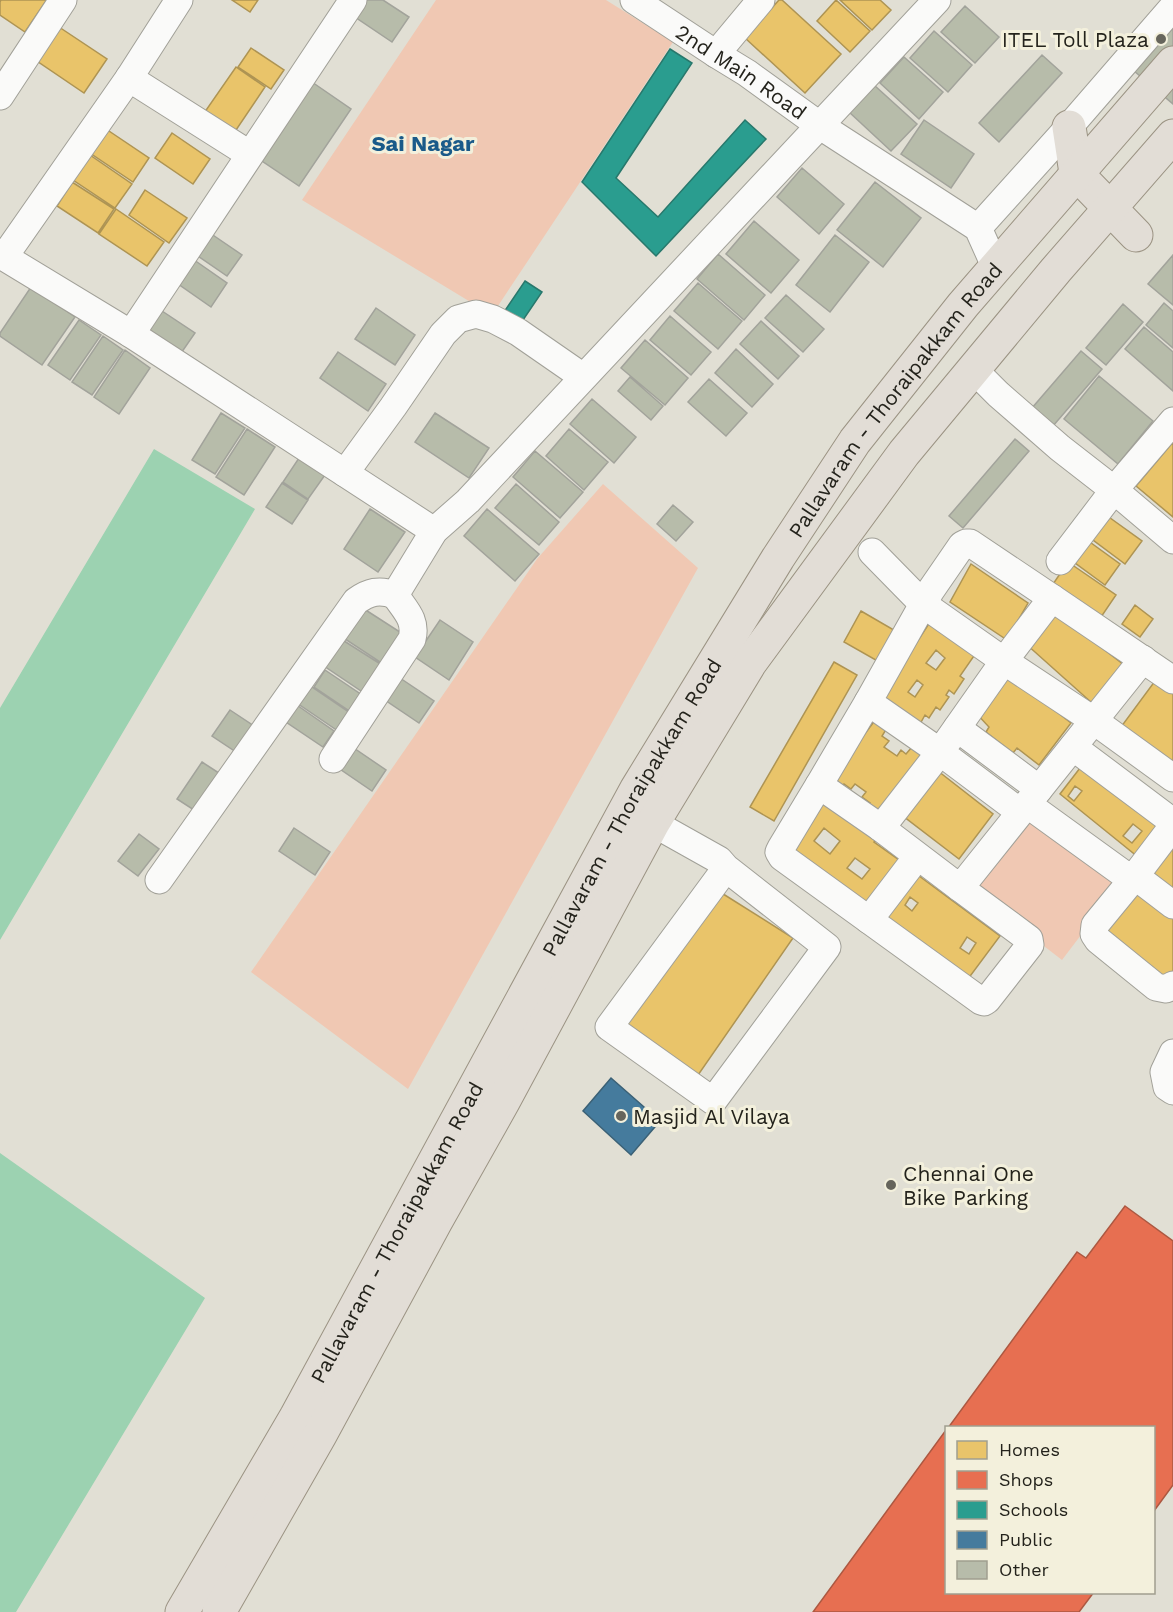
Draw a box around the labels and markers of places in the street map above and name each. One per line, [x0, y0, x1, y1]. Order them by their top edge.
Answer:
place label: ITEL Toll Plaza [1002, 27, 1149, 52]
marker: ITEL Toll Plaza [1154, 32, 1168, 46]
place label: Masjid Al Vilaya [633, 1104, 790, 1129]
marker: Masjid Al Vilaya [614, 1109, 628, 1123]
place label: Chennai One Bike Parking [903, 1161, 1034, 1210]
marker: Chennai One Bike Parking [884, 1178, 898, 1192]

